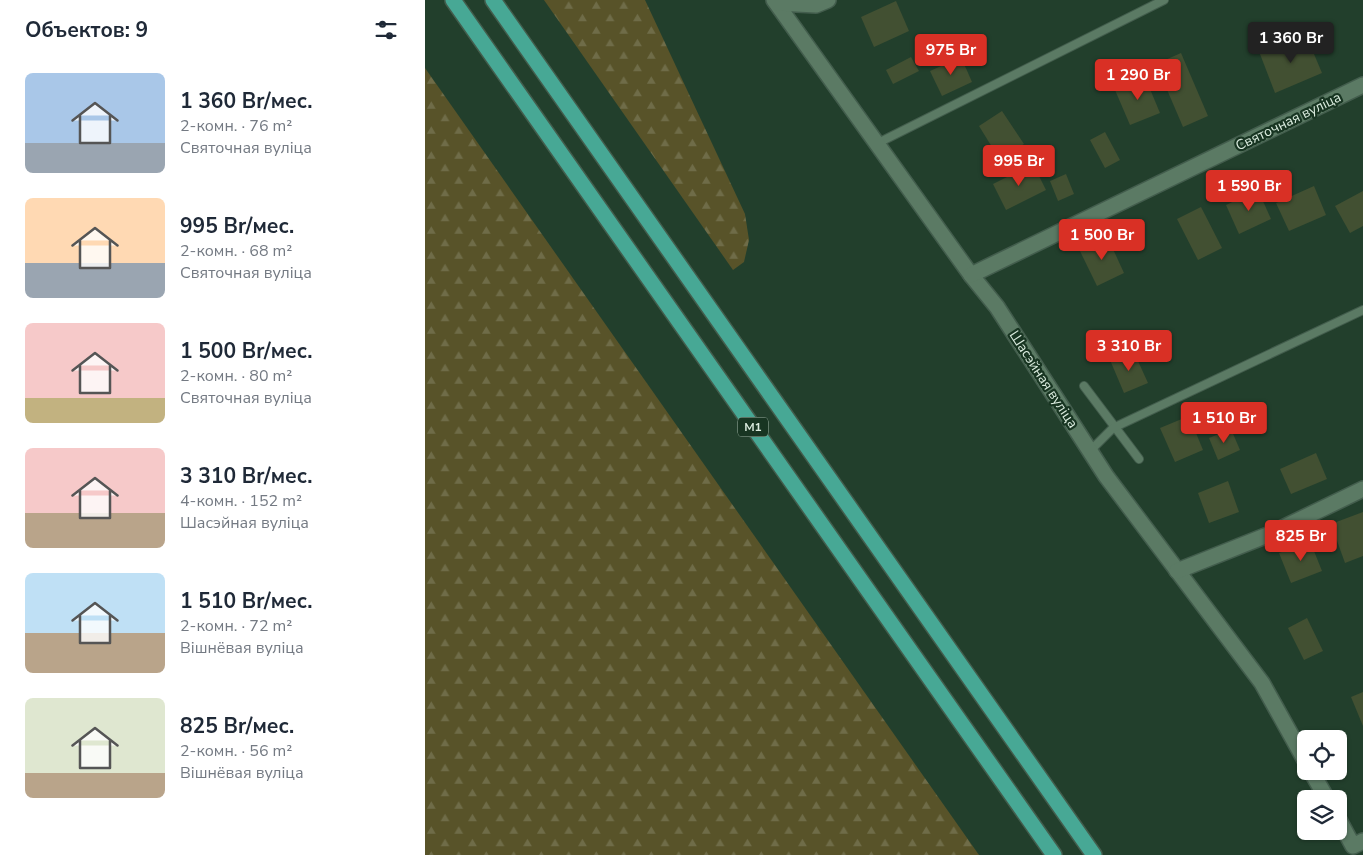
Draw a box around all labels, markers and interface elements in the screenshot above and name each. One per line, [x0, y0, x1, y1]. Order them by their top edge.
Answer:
text: Объектов: 9 [25, 16, 148, 44]
icon: filters [372, 16, 400, 44]
pin: 1 360 Br [1239, 22, 1343, 64]
text: 1 360 Br [1259, 27, 1323, 49]
pin: 975 Br [910, 34, 992, 76]
text: 975 Br [926, 39, 976, 61]
pin: 1 290 Br [1086, 58, 1190, 101]
text: 1 290 Br [1106, 64, 1170, 86]
text: 1 360 Br/мес. [180, 87, 312, 115]
street label: Святочная вуліца [1232, 88, 1344, 155]
icon: home [65, 93, 125, 153]
text: 2-комн. · 76 m² [180, 115, 292, 137]
text: Святочная вуліца [180, 137, 312, 159]
pin: 995 Br [978, 144, 1060, 187]
text: 995 Br [994, 150, 1044, 172]
pin: 1 590 Br [1197, 170, 1301, 212]
text: 1 590 Br [1217, 175, 1281, 197]
text: 995 Br/мес. [180, 212, 294, 240]
icon: home [65, 218, 125, 278]
pin: 1 500 Br [1050, 218, 1154, 261]
text: 1 500 Br [1070, 224, 1134, 246]
text: 2-комн. · 68 m² [180, 240, 292, 262]
text: Святочная вуліца [180, 262, 312, 284]
street label: Шасэйная вуліца [1005, 327, 1082, 432]
pin: 3 310 Br [1077, 330, 1181, 372]
text: 3 310 Br [1097, 335, 1161, 357]
text: 1 500 Br/мес. [180, 337, 312, 365]
icon: home [65, 343, 125, 403]
text: 2-комн. · 80 m² [180, 365, 292, 387]
text: Святочная вуліца [180, 387, 312, 409]
pin: 1 510 Br [1172, 402, 1276, 444]
text: 1 510 Br [1192, 407, 1256, 429]
road number: М1 [738, 418, 768, 437]
text: 3 310 Br/мес. [180, 462, 312, 490]
icon: home [65, 468, 125, 528]
text: 4-комн. · 152 m² [180, 490, 302, 512]
text: Шасэйная вуліца [180, 512, 309, 534]
pin: 825 Br [1260, 520, 1342, 562]
text: 825 Br [1276, 525, 1326, 547]
text: 1 510 Br/мес. [180, 587, 312, 615]
icon: home [65, 593, 125, 653]
text: 2-комн. · 72 m² [180, 615, 292, 637]
text: Вішнёвая вуліца [180, 637, 304, 659]
text: 825 Br/мес. [180, 712, 294, 740]
icon: home [65, 718, 125, 778]
map controls [1297, 730, 1347, 840]
button: locate [1297, 730, 1347, 780]
text: 2-комн. · 56 m² [180, 740, 292, 762]
text: Вішнёвая вуліца [180, 762, 304, 784]
button: layers [1297, 790, 1347, 840]

